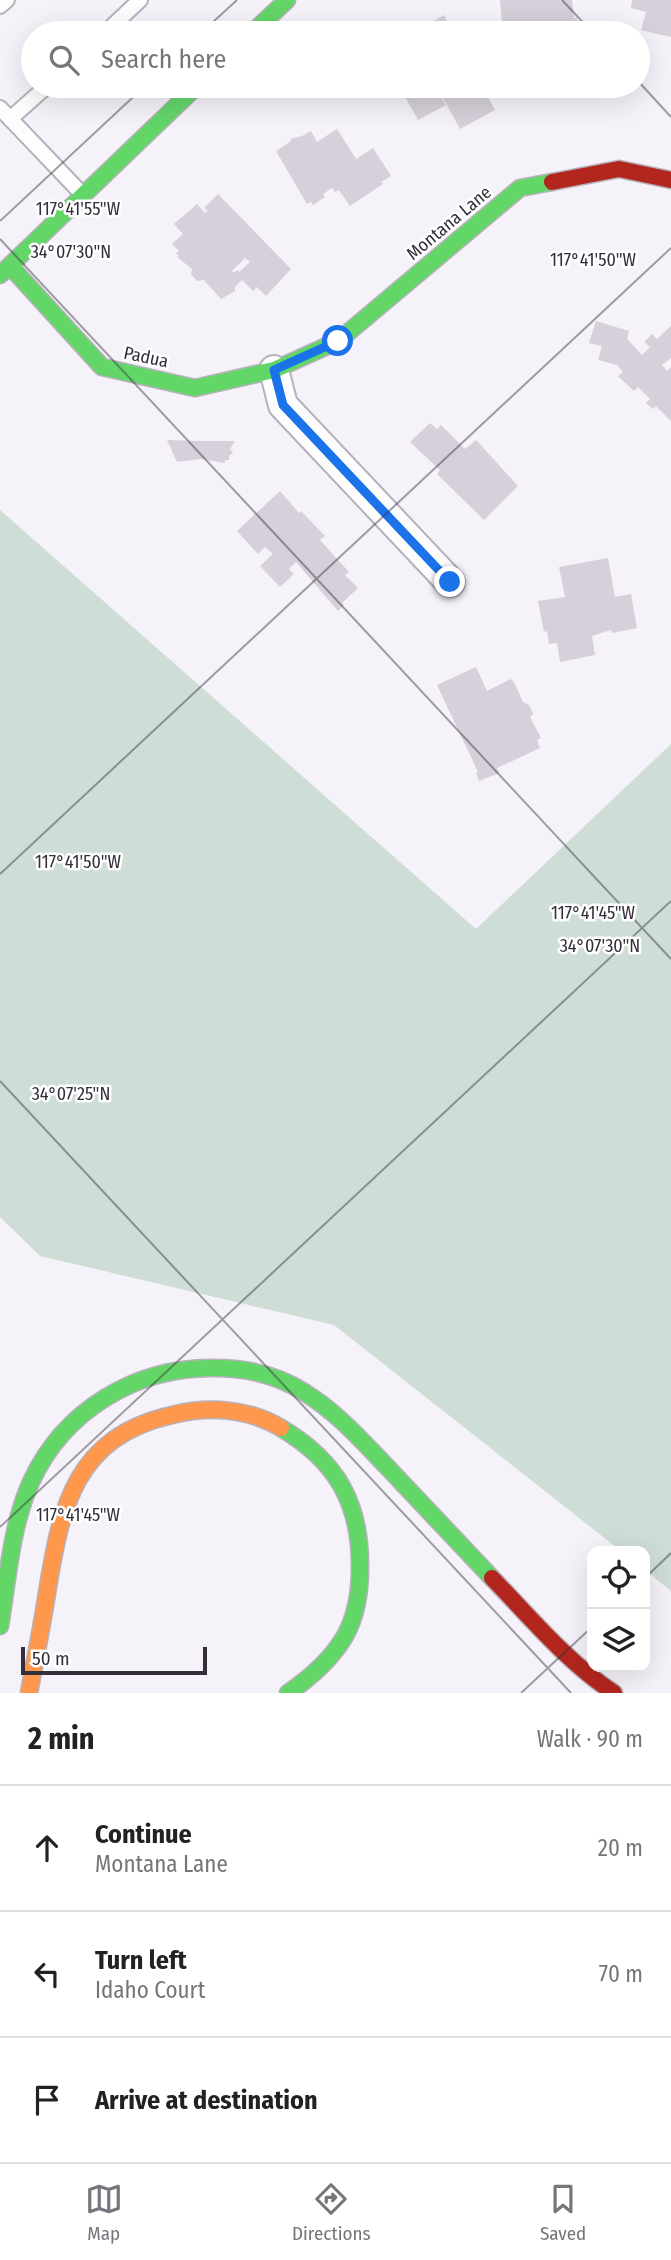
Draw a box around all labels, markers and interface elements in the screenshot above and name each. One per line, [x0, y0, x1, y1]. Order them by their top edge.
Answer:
search box [21, 21, 650, 98]
icon: search [45, 41, 83, 79]
text: Search here [101, 44, 226, 75]
street label: Montana Lane [402, 181, 496, 265]
text: 117°41'55"W [36, 198, 121, 220]
text: 34°07'30"N [31, 241, 111, 263]
text: 117°41'50"W [550, 249, 636, 271]
route start [322, 325, 353, 356]
street label: Padua [122, 342, 171, 372]
route end [434, 566, 465, 597]
text: 117°41'50"W [35, 851, 121, 873]
text: 117°41'45"W [551, 902, 635, 924]
text: 34°07'30"N [560, 935, 640, 957]
text: 34°07'25"N [32, 1083, 110, 1105]
text: 117°41'45"W [36, 1504, 120, 1526]
map controls [587, 1546, 650, 1672]
button: locate [587, 1546, 650, 1609]
button: layers [587, 1609, 650, 1672]
scale bar [21, 1644, 206, 1676]
text: 50 m [32, 1647, 70, 1670]
text: 2 min [28, 1721, 95, 1757]
text: Walk · 90 m [537, 1725, 643, 1753]
text: Continue [95, 1819, 192, 1850]
icon: ahead [28, 1829, 66, 1867]
text: 20 m [598, 1834, 643, 1862]
text: Montana Lane [95, 1850, 228, 1878]
text: Turn left [95, 1945, 187, 1976]
icon: left [28, 1955, 66, 1993]
text: 70 m [599, 1960, 643, 1988]
text: Idaho Court [95, 1976, 205, 2004]
icon: arrive [28, 2081, 66, 2119]
text: Arrive at destination [95, 2085, 318, 2116]
tab: Map [85, 2180, 123, 2245]
tab: Directions [292, 2180, 371, 2245]
tab: Saved [540, 2180, 586, 2245]

